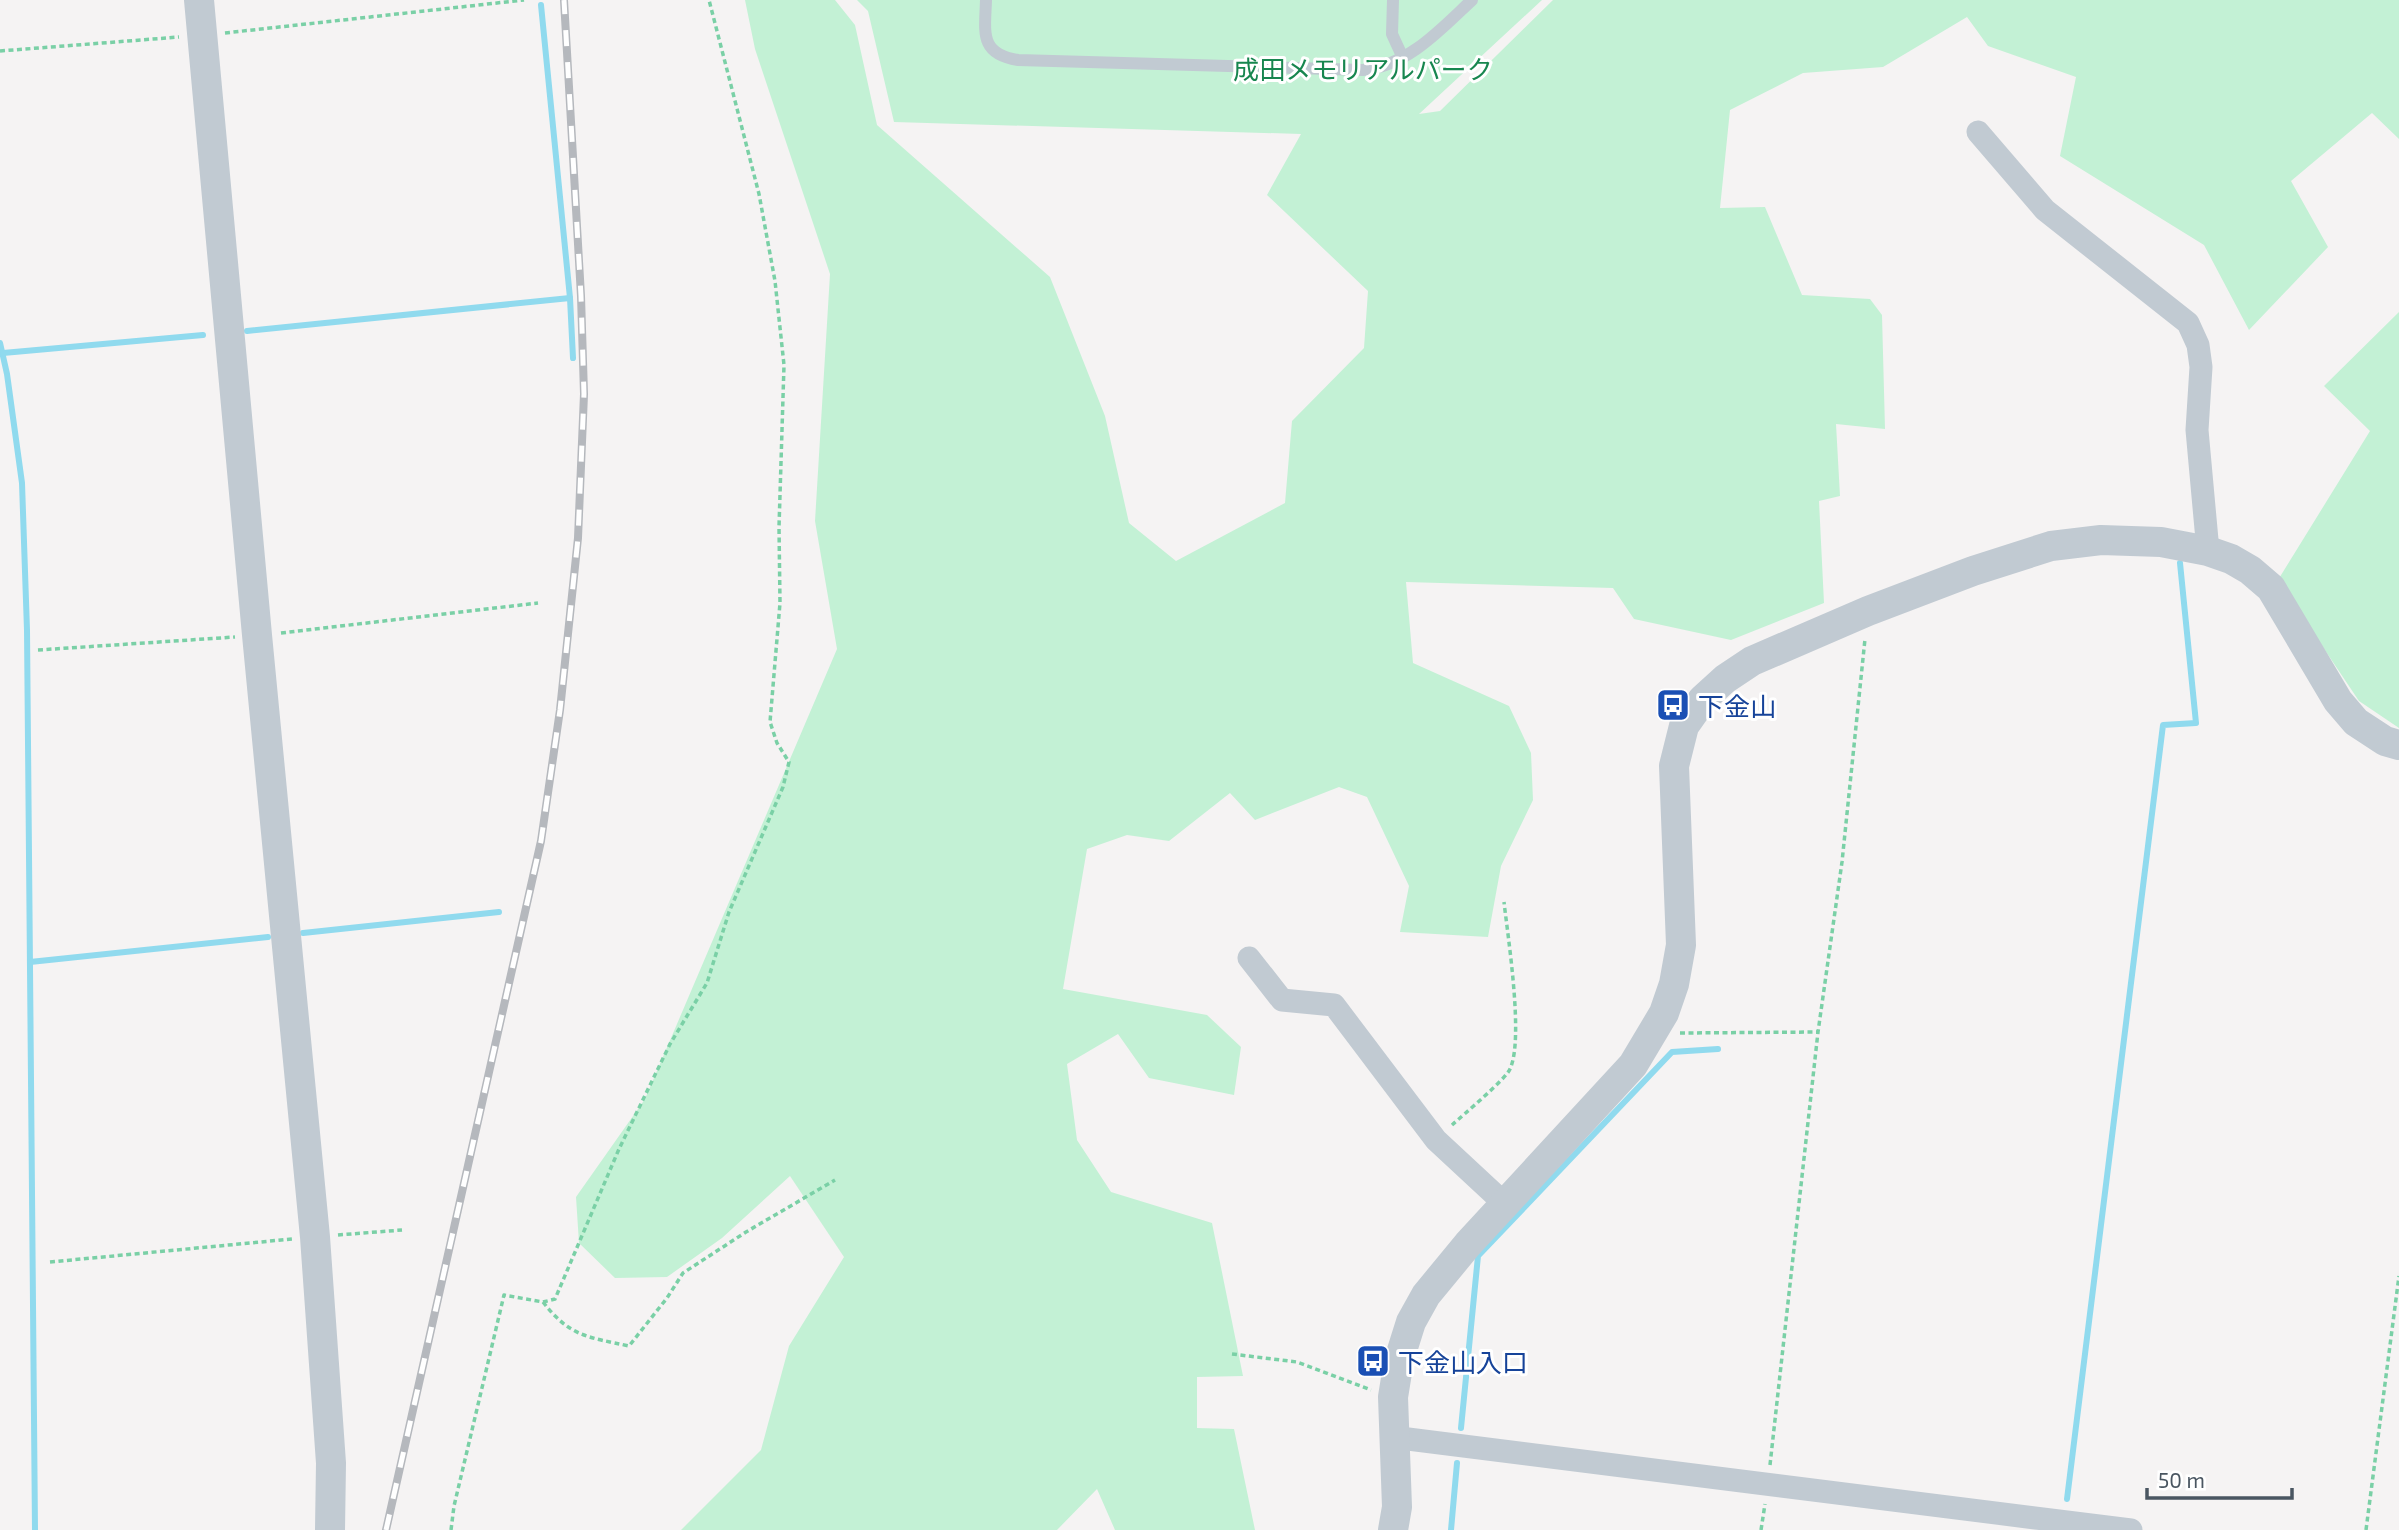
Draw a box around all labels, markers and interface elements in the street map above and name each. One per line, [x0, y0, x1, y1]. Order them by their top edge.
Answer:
park label: 成田メモリアルパーク [1233, 53, 1493, 84]
bus stop icon: 下金山 [1654, 686, 1692, 724]
place label: 下金山 [1698, 690, 1776, 721]
bus stop icon: 下金山入口 [1354, 1342, 1392, 1380]
place label: 下金山入口 [1398, 1346, 1528, 1377]
scale bar [2147, 1456, 2292, 1500]
text: 50 m [2158, 1467, 2205, 1492]

